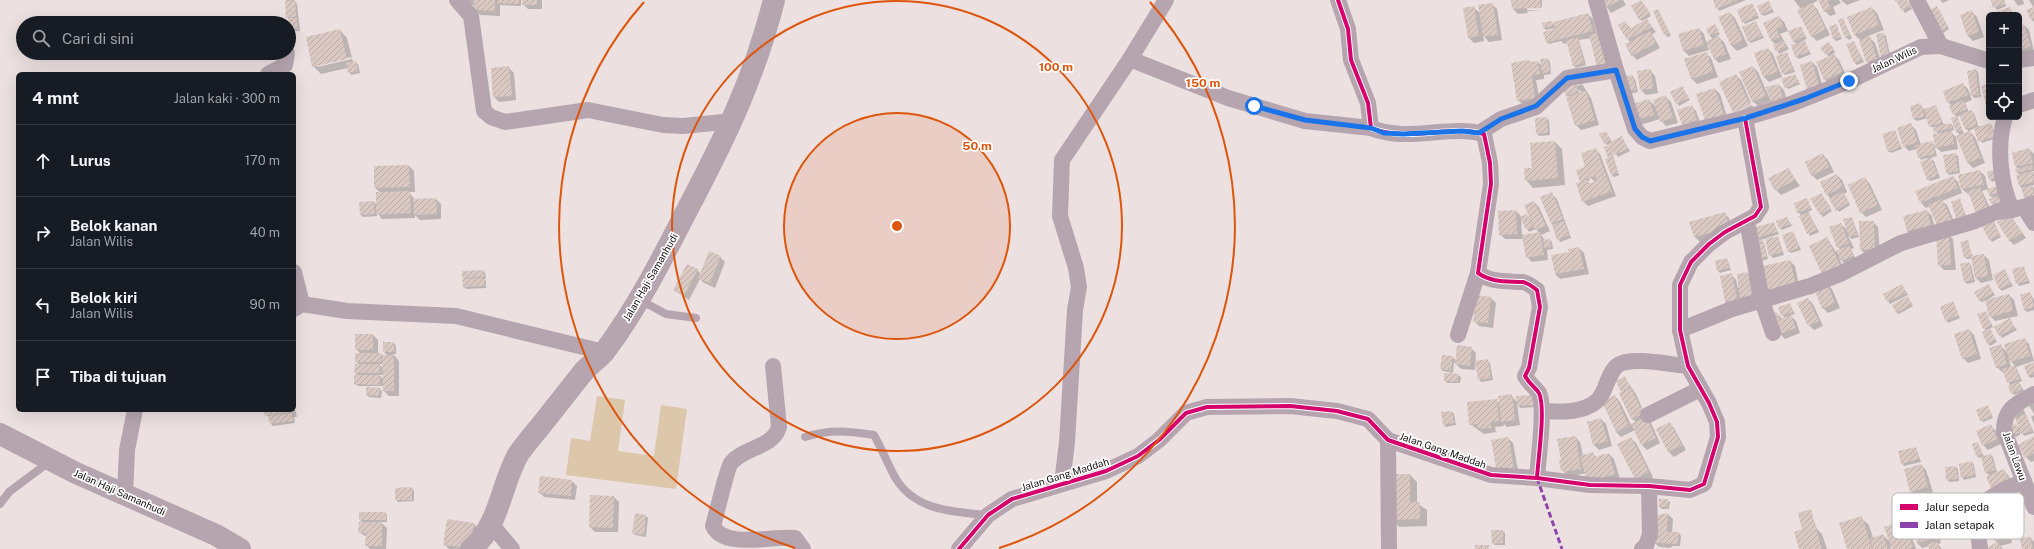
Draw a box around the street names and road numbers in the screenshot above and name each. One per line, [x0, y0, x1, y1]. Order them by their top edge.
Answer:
street label: Jalan Wilis [1869, 43, 1919, 75]
street label: Jalan Haji Samanhudi [620, 231, 680, 323]
street label: Jalan Gang Maddah [1398, 430, 1488, 471]
street label: Jalan Lawu [2001, 430, 2029, 482]
street label: Jalan Gang Maddah [1020, 455, 1110, 493]
street label: Jalan Haji Samanhudi [72, 466, 168, 518]

